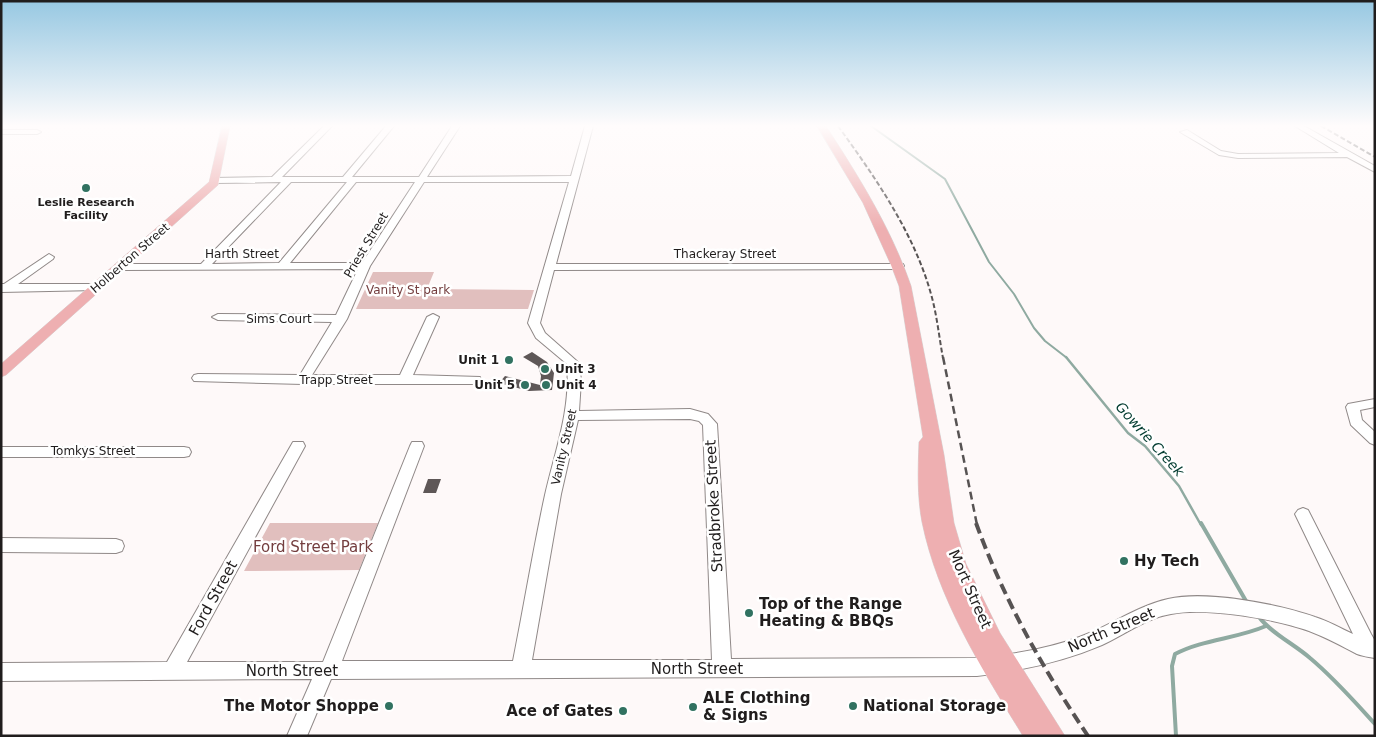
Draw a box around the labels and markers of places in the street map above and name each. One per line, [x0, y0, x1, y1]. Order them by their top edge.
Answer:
marker: Leslie Research Facility [80, 182, 92, 194]
place label: Leslie Research Facility [38, 196, 135, 222]
place label: Unit 1 [458, 353, 499, 367]
marker: Unit 1 [503, 354, 515, 366]
place label: Unit 3 [555, 362, 596, 376]
marker: Unit 3 [539, 363, 551, 375]
place label: Unit 5 [474, 378, 515, 392]
place label: Unit 4 [556, 378, 597, 392]
marker: Unit 5 [519, 379, 531, 391]
marker: Unit 4 [540, 379, 552, 391]
place label: Hy Tech [1134, 552, 1200, 570]
marker: Hy Tech [1118, 555, 1130, 567]
place label: Top of the Range Heating & BBQs [759, 595, 902, 630]
marker: Top of the Range Heating & BBQs [743, 607, 755, 619]
place label: ALE Clothing & Signs [703, 689, 811, 724]
place label: The Motor Shoppe [224, 697, 379, 715]
place label: National Storage [863, 697, 1006, 715]
marker: The Motor Shoppe [383, 700, 395, 712]
marker: National Storage [847, 700, 859, 712]
marker: ALE Clothing & Signs [687, 701, 699, 713]
place label: Ace of Gates [506, 702, 613, 720]
marker: Ace of Gates [617, 705, 629, 717]

